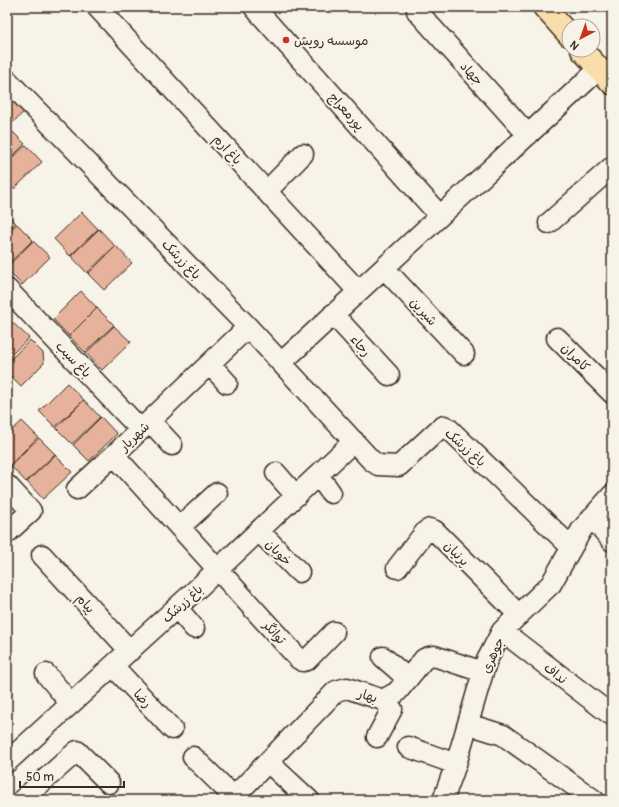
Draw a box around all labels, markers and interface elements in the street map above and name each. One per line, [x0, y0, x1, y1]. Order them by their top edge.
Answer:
north arrow [561, 18, 601, 58]
place label: موسسه رویش [294, 33, 369, 49]
marker: موسسه رویش [281, 35, 291, 45]
text: N [567, 37, 582, 53]
street label: جهاد [456, 58, 486, 89]
street label: پورمعراج [324, 89, 368, 135]
street label: باغ ارم [208, 131, 245, 169]
street label: باغ زرشک [158, 236, 204, 284]
street label: شیرین [406, 294, 440, 329]
street label: رجاء [346, 332, 374, 360]
street label: باغ سیب [51, 338, 94, 382]
street label: کامران [558, 340, 593, 376]
street label: شهریار [116, 419, 153, 455]
street label: باغ زرشک [441, 425, 489, 471]
street label: خوبان [262, 536, 295, 569]
street label: پرنیان [440, 538, 472, 570]
street label: باغ زرشک [159, 581, 207, 627]
street label: پیام [71, 591, 98, 618]
street label: توانگر [259, 617, 289, 648]
street label: جوهری [478, 635, 508, 676]
street label: نداف [541, 660, 570, 688]
street label: بهار [355, 685, 379, 706]
street label: رضا [130, 686, 155, 711]
scale bar [20, 763, 124, 789]
text: 50 m [26, 770, 54, 785]

